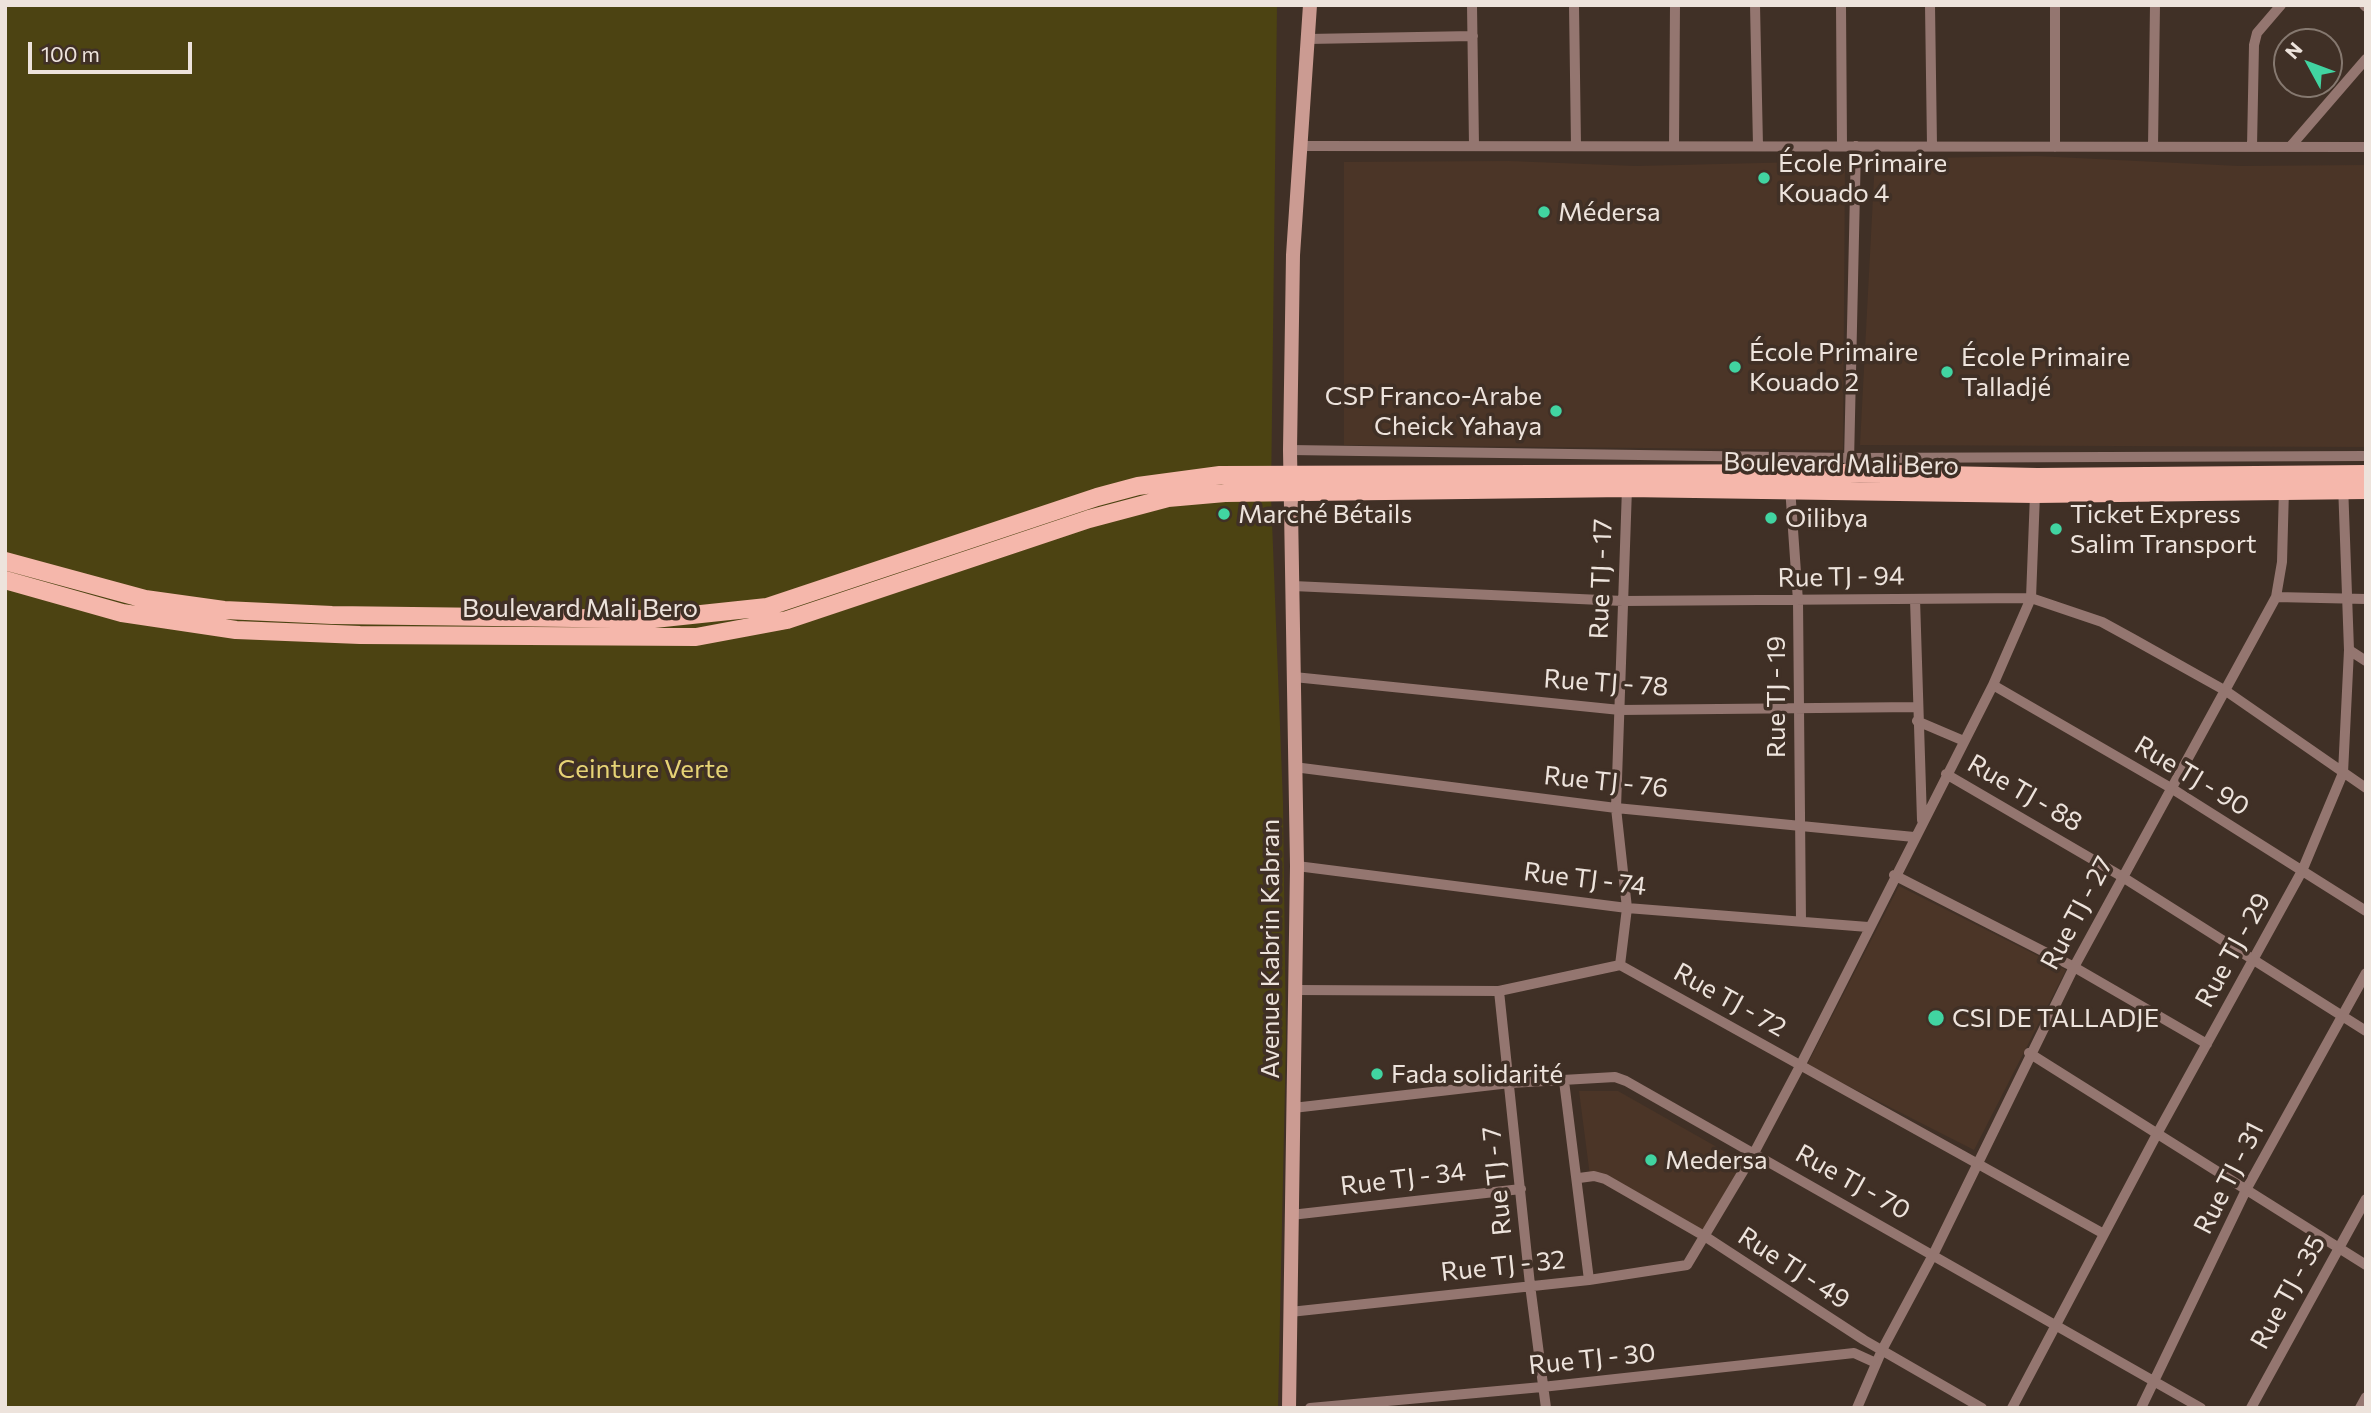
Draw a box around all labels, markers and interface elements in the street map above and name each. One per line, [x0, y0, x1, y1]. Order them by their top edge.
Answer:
scale bar [32, 28, 196, 72]
north arrow [2273, 28, 2343, 98]
text: N [2280, 37, 2307, 63]
text: 100 m [41, 41, 100, 66]
place label: École Primaire Kouado 4 [1778, 147, 1947, 208]
marker: École Primaire Kouado 4 [1756, 170, 1772, 186]
place label: Médersa [1558, 196, 1661, 228]
marker: Médersa [1536, 204, 1552, 220]
place label: École Primaire Kouado 2 [1749, 336, 1918, 398]
place label: École Primaire Talladjé [1961, 341, 2130, 402]
marker: École Primaire Kouado 2 [1727, 359, 1743, 375]
marker: École Primaire Talladjé [1939, 364, 1955, 380]
place label: CSP Franco-Arabe Cheick Yahaya [1325, 380, 1542, 442]
marker: CSP Franco-Arabe Cheick Yahaya [1548, 403, 1564, 419]
street label: Boulevard Mali Bero [1723, 446, 1959, 482]
place label: Marché Bétails [1238, 498, 1412, 530]
place label: Ticket Express Salim Transport [2070, 498, 2257, 560]
place label: Oilibya [1785, 502, 1868, 534]
marker: Marché Bétails [1216, 506, 1232, 522]
marker: Oilibya [1763, 510, 1779, 526]
street label: Rue TJ - 17 [1583, 518, 1619, 640]
marker: Ticket Express Salim Transport [2048, 521, 2064, 537]
street label: Rue TJ - 94 [1777, 560, 1905, 594]
street label: Boulevard Mali Bero [462, 592, 698, 624]
street label: Rue TJ - 19 [1760, 636, 1792, 758]
street label: Rue TJ - 78 [1543, 663, 1669, 703]
street label: Rue TJ - 90 [2129, 730, 2255, 822]
street label: Rue TJ - 88 [1962, 748, 2088, 838]
park label: Ceinture Verte [557, 753, 729, 785]
street label: Rue TJ - 76 [1542, 760, 1670, 804]
street label: Avenue Kabrin Kabran [1254, 819, 1286, 1079]
street label: Rue TJ - 27 [2034, 851, 2120, 975]
street label: Rue TJ - 74 [1522, 856, 1648, 902]
street label: Rue TJ - 29 [2189, 887, 2277, 1013]
street label: Rue TJ - 72 [1668, 956, 1792, 1044]
place label: CSI DE TALLADJE [1952, 1002, 2159, 1034]
marker: CSI DE TALLADJE [1926, 1008, 1946, 1028]
place label: Fada solidarité [1391, 1058, 1563, 1090]
marker: Fada solidarité [1369, 1066, 1385, 1082]
street label: Rue TJ - 31 [2187, 1117, 2271, 1239]
street label: Rue TJ - 7 [1476, 1125, 1518, 1237]
street label: Rue TJ - 70 [1790, 1138, 1916, 1226]
place label: Medersa [1665, 1144, 1768, 1176]
marker: Medersa [1643, 1152, 1659, 1168]
street label: Rue TJ - 34 [1339, 1156, 1467, 1202]
street label: Rue TJ - 49 [1732, 1220, 1856, 1316]
street label: Rue TJ - 35 [2244, 1230, 2332, 1354]
street label: Rue TJ - 32 [1439, 1244, 1567, 1288]
street label: Rue TJ - 30 [1527, 1337, 1657, 1381]

